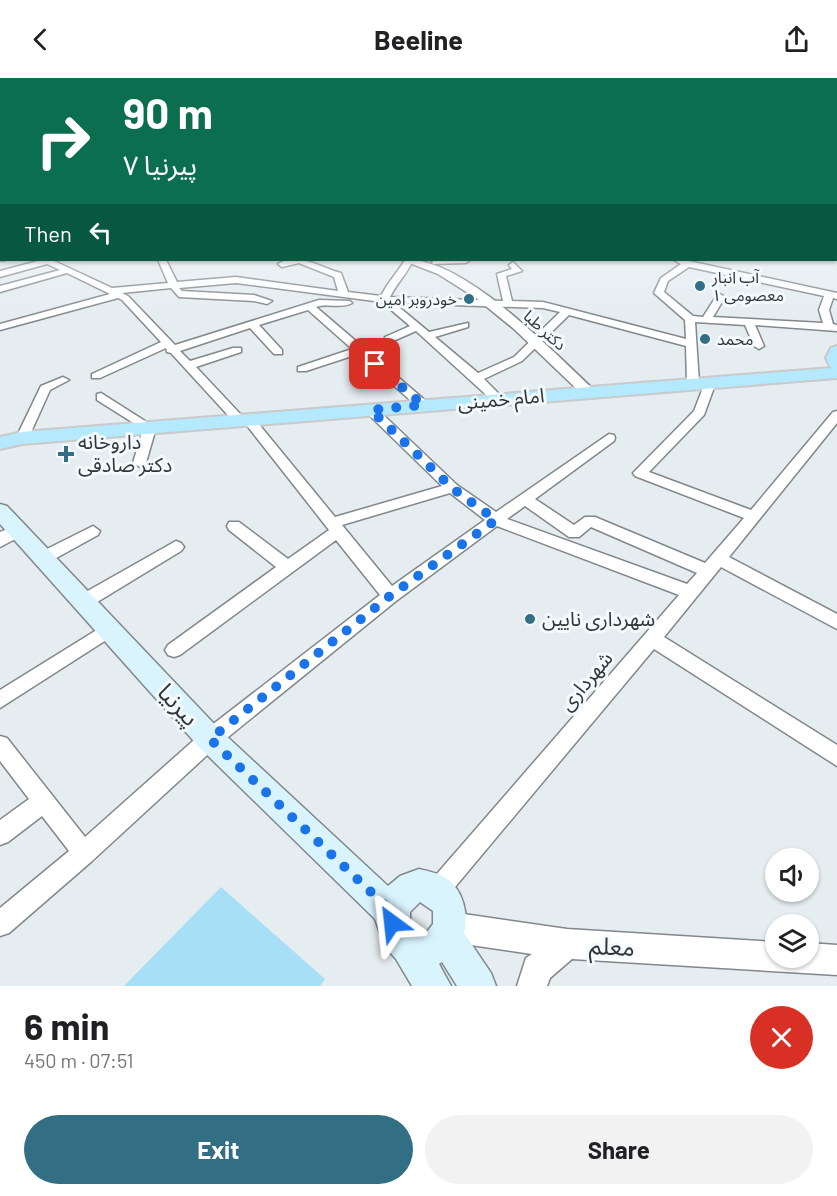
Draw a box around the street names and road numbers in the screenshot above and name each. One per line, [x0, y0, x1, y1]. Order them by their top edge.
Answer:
street label: دکتر طبا [519, 306, 571, 354]
street label: امام خمینی [456, 382, 546, 418]
street label: شهرداری [554, 646, 618, 716]
street label: پیرنیا [151, 677, 206, 733]
street label: معلم [588, 930, 636, 965]

